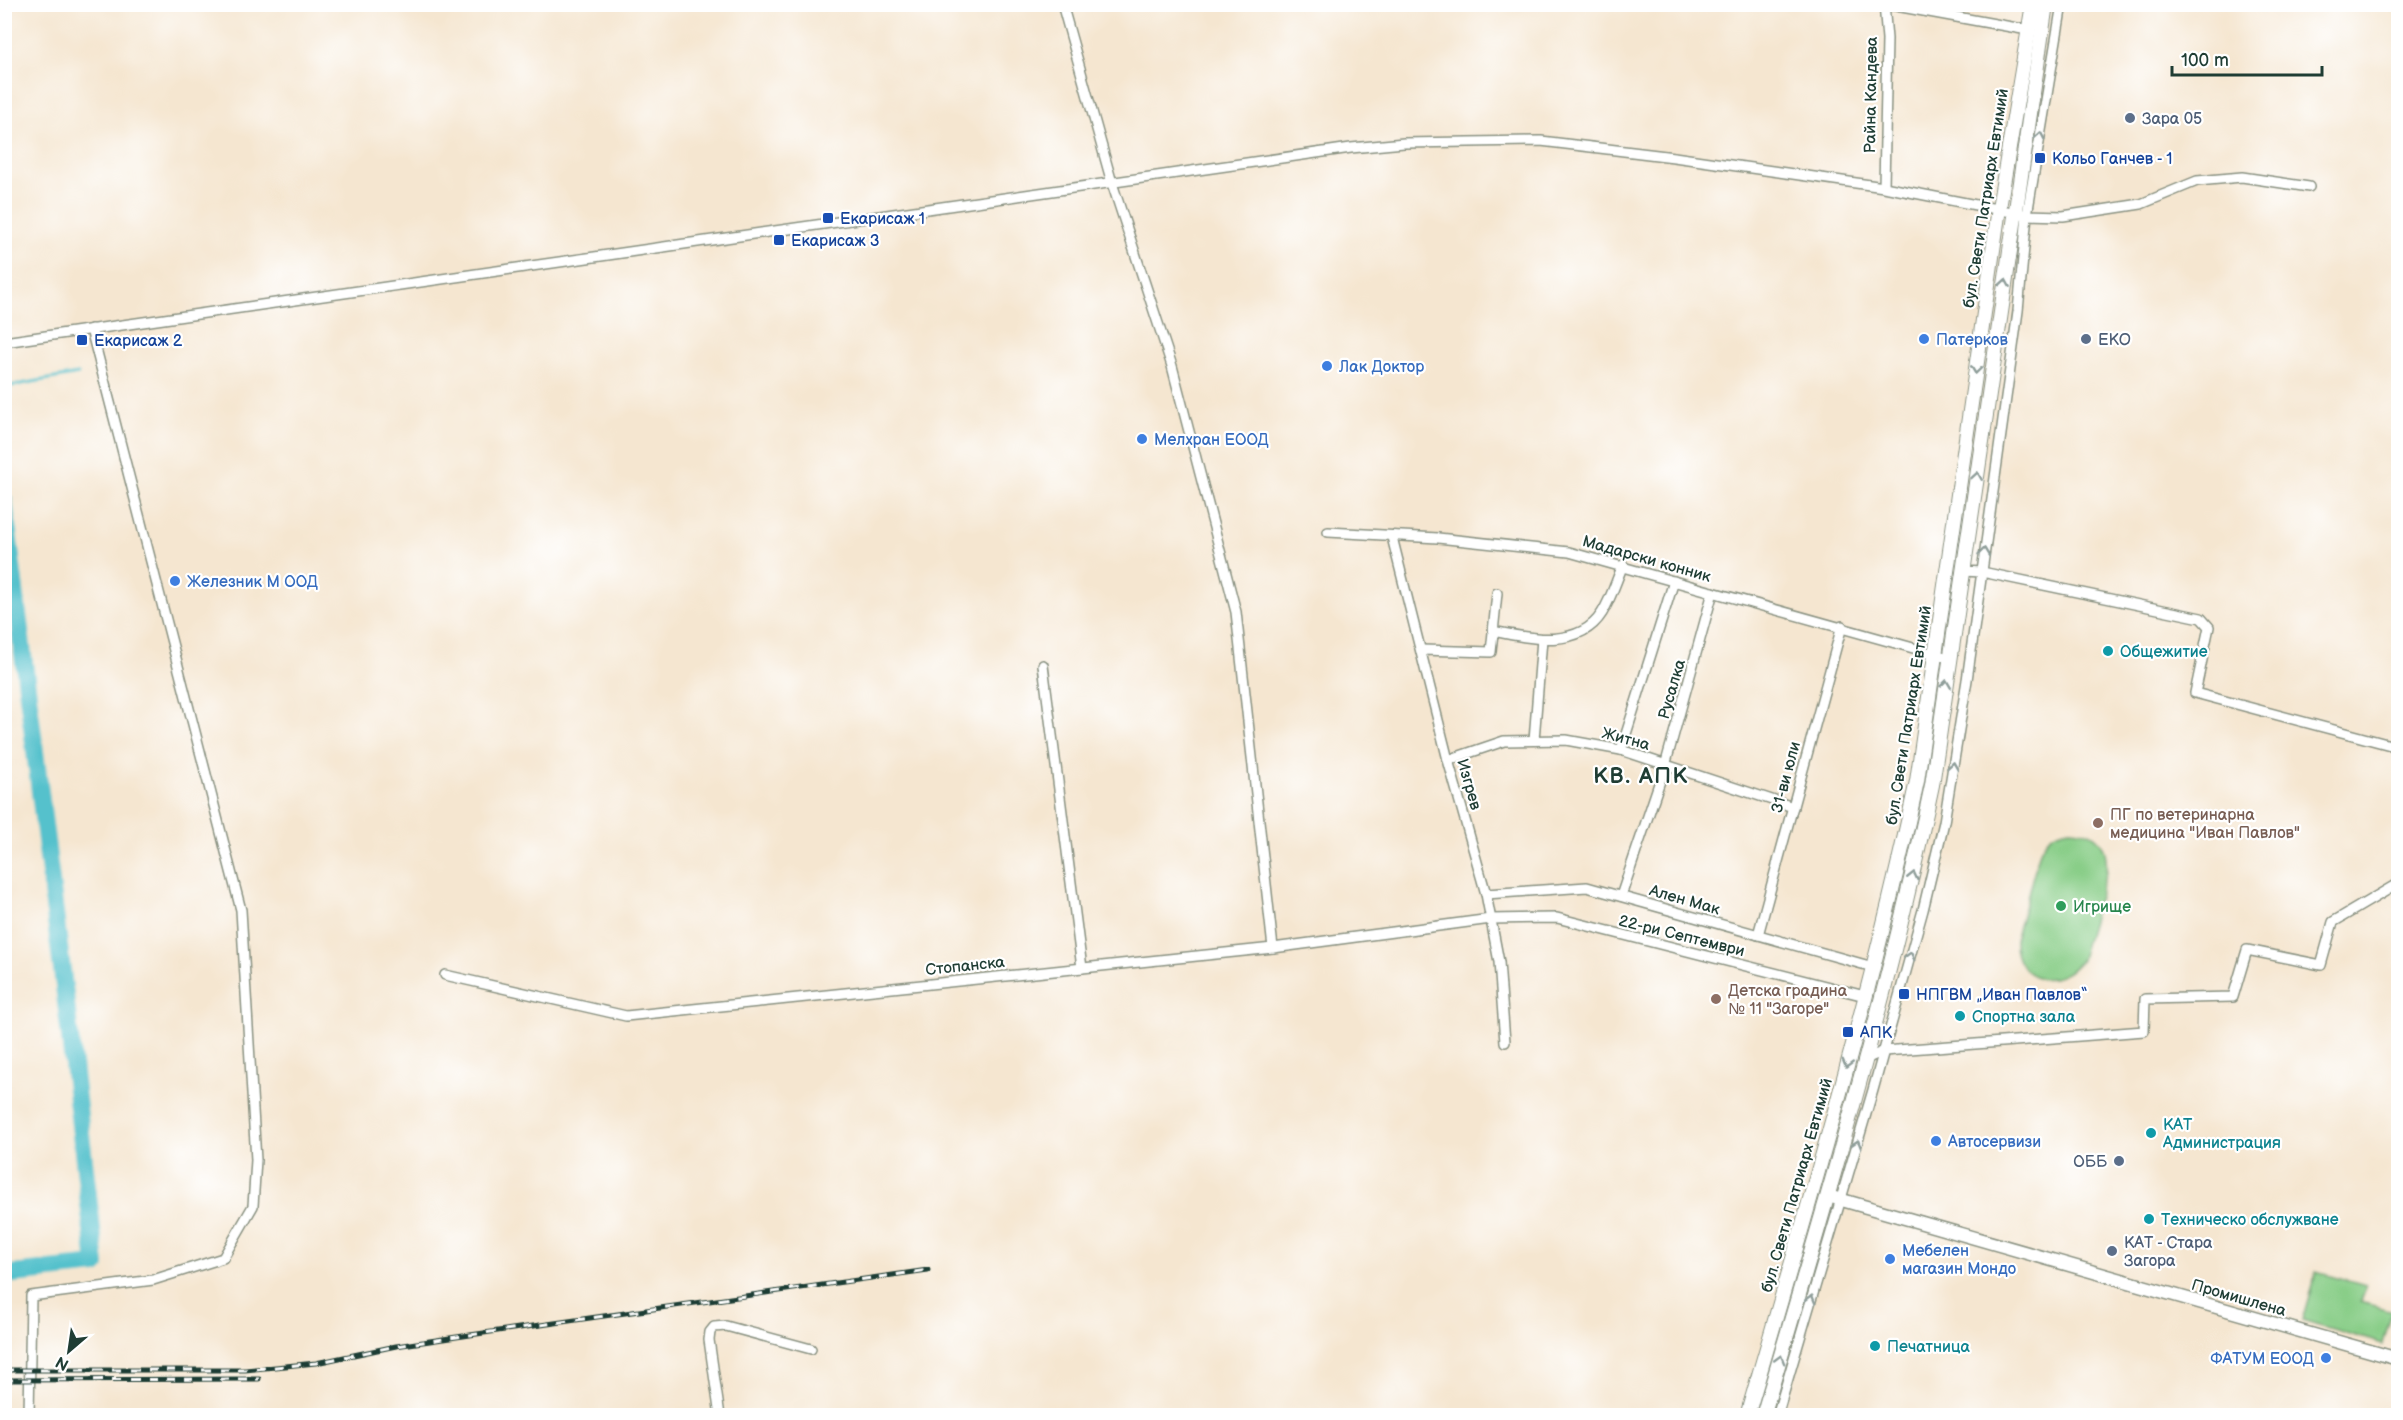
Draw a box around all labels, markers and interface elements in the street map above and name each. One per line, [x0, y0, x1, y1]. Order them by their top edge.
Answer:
street label: Райна Кандева [1861, 36, 1882, 154]
scale bar [2172, 39, 2322, 77]
text: 100 m [2181, 50, 2229, 71]
street label: бул. Свети Патриарх Евтимий [1960, 87, 2013, 309]
place label: Зара 05 [2142, 110, 2202, 129]
marker: Зара 05 [2123, 111, 2137, 125]
one-way arrow [2034, 132, 2046, 141]
place label: Кольо Ганчев - 1 [2052, 150, 2173, 169]
marker: Кольо Ганчев - 1 [2033, 151, 2047, 165]
place label: Екарисаж 1 [840, 210, 925, 229]
marker: Екарисаж 1 [821, 211, 835, 225]
place label: Екарисаж 3 [791, 232, 880, 251]
marker: Екарисаж 3 [772, 233, 786, 247]
one-way arrow [1998, 278, 2011, 288]
place label: Патерков [1936, 331, 2008, 350]
place label: EKO [2098, 331, 2131, 350]
place label: Екарисаж 2 [94, 332, 183, 351]
marker: Патерков [1917, 332, 1931, 346]
marker: EKO [2079, 332, 2093, 346]
marker: Екарисаж 2 [75, 333, 89, 347]
place label: Лак Доктор [1338, 358, 1424, 377]
marker: Лак Доктор [1320, 359, 1334, 373]
one-way arrow [1970, 365, 1982, 375]
place label: Мелхран ЕООД [1154, 431, 1269, 450]
marker: Мелхран ЕООД [1135, 432, 1149, 446]
one-way arrow [1970, 471, 1983, 481]
street label: Мадарски конник [1580, 532, 1713, 587]
one-way arrow [1978, 548, 1990, 557]
place label: Железник М ООД [187, 573, 318, 592]
marker: Железник М ООД [168, 574, 182, 588]
street label: бул. Свети Патриарх Евтимий [1883, 604, 1936, 826]
place label: Общежитие [2120, 643, 2208, 662]
marker: Общежитие [2101, 644, 2115, 658]
street label: Русалка [1655, 657, 1690, 722]
one-way arrow [1939, 679, 1951, 688]
street label: Житна [1600, 724, 1652, 755]
street label: 31-ви юли [1768, 740, 1805, 815]
street label: Изгрев [1452, 757, 1485, 813]
one-way arrow [1947, 762, 1959, 771]
district label: КВ. АПК [1593, 763, 1689, 790]
place label: ПГ по ветеринарна медицина "Иван Павлов" [2110, 806, 2300, 843]
marker: ПГ по ветеринарна медицина "Иван Павлов" [2091, 816, 2105, 830]
one-way arrow [1906, 871, 1919, 881]
street label: Ален Мак [1646, 881, 1722, 920]
place label: Игрище [2073, 898, 2131, 917]
marker: Игрище [2054, 899, 2068, 913]
street label: 22-ри Септември [1617, 912, 1747, 961]
one-way arrow [1903, 951, 1916, 961]
street label: Стопанска [925, 953, 1006, 980]
place label: Детска градина № 11 "Загоре" [1728, 982, 1848, 1019]
place label: НПГВМ „Иван Павлов“ [1916, 986, 2088, 1005]
marker: НПГВМ „Иван Павлов“ [1897, 987, 1911, 1001]
marker: Детска градина № 11 "Загоре" [1709, 992, 1723, 1006]
place label: Спортна зала [1972, 1008, 2076, 1027]
marker: Спортна зала [1953, 1009, 1967, 1023]
place label: АПК [1859, 1024, 1893, 1043]
marker: АПК [1841, 1025, 1855, 1039]
one-way arrow [1842, 1058, 1854, 1069]
street label: бул. Свети Патриарх Евтимий [1758, 1076, 1837, 1295]
place label: КАТ Администрация [2162, 1116, 2281, 1153]
marker: КАТ Администрация [2144, 1126, 2158, 1140]
place label: Автосервизи [1947, 1133, 2041, 1152]
marker: Автосервизи [1929, 1134, 1943, 1148]
one-way arrow [1850, 1139, 1862, 1150]
place label: ОББ [2073, 1153, 2108, 1172]
marker: ОББ [2112, 1154, 2126, 1168]
place label: Техническо обслужване [2161, 1211, 2339, 1230]
marker: Техническо обслужване [2142, 1212, 2156, 1226]
place label: КАТ - Стара Загора [2124, 1234, 2213, 1271]
place label: Мебелен магазин Мондо [1902, 1242, 2016, 1279]
marker: КАТ - Стара Загора [2105, 1244, 2119, 1258]
marker: Мебелен магазин Мондо [1883, 1252, 1897, 1266]
street label: Промишлена [2189, 1276, 2289, 1321]
one-way arrow [1803, 1294, 1816, 1304]
north arrow [39, 1321, 99, 1381]
place label: Печатница [1887, 1338, 1970, 1357]
marker: Печатница [1868, 1339, 1882, 1353]
place label: ФАТУМ ЕООД [2210, 1350, 2314, 1369]
marker: ФАТУМ ЕООД [2319, 1351, 2333, 1365]
text: N [53, 1352, 72, 1374]
one-way arrow [1773, 1354, 1785, 1365]

